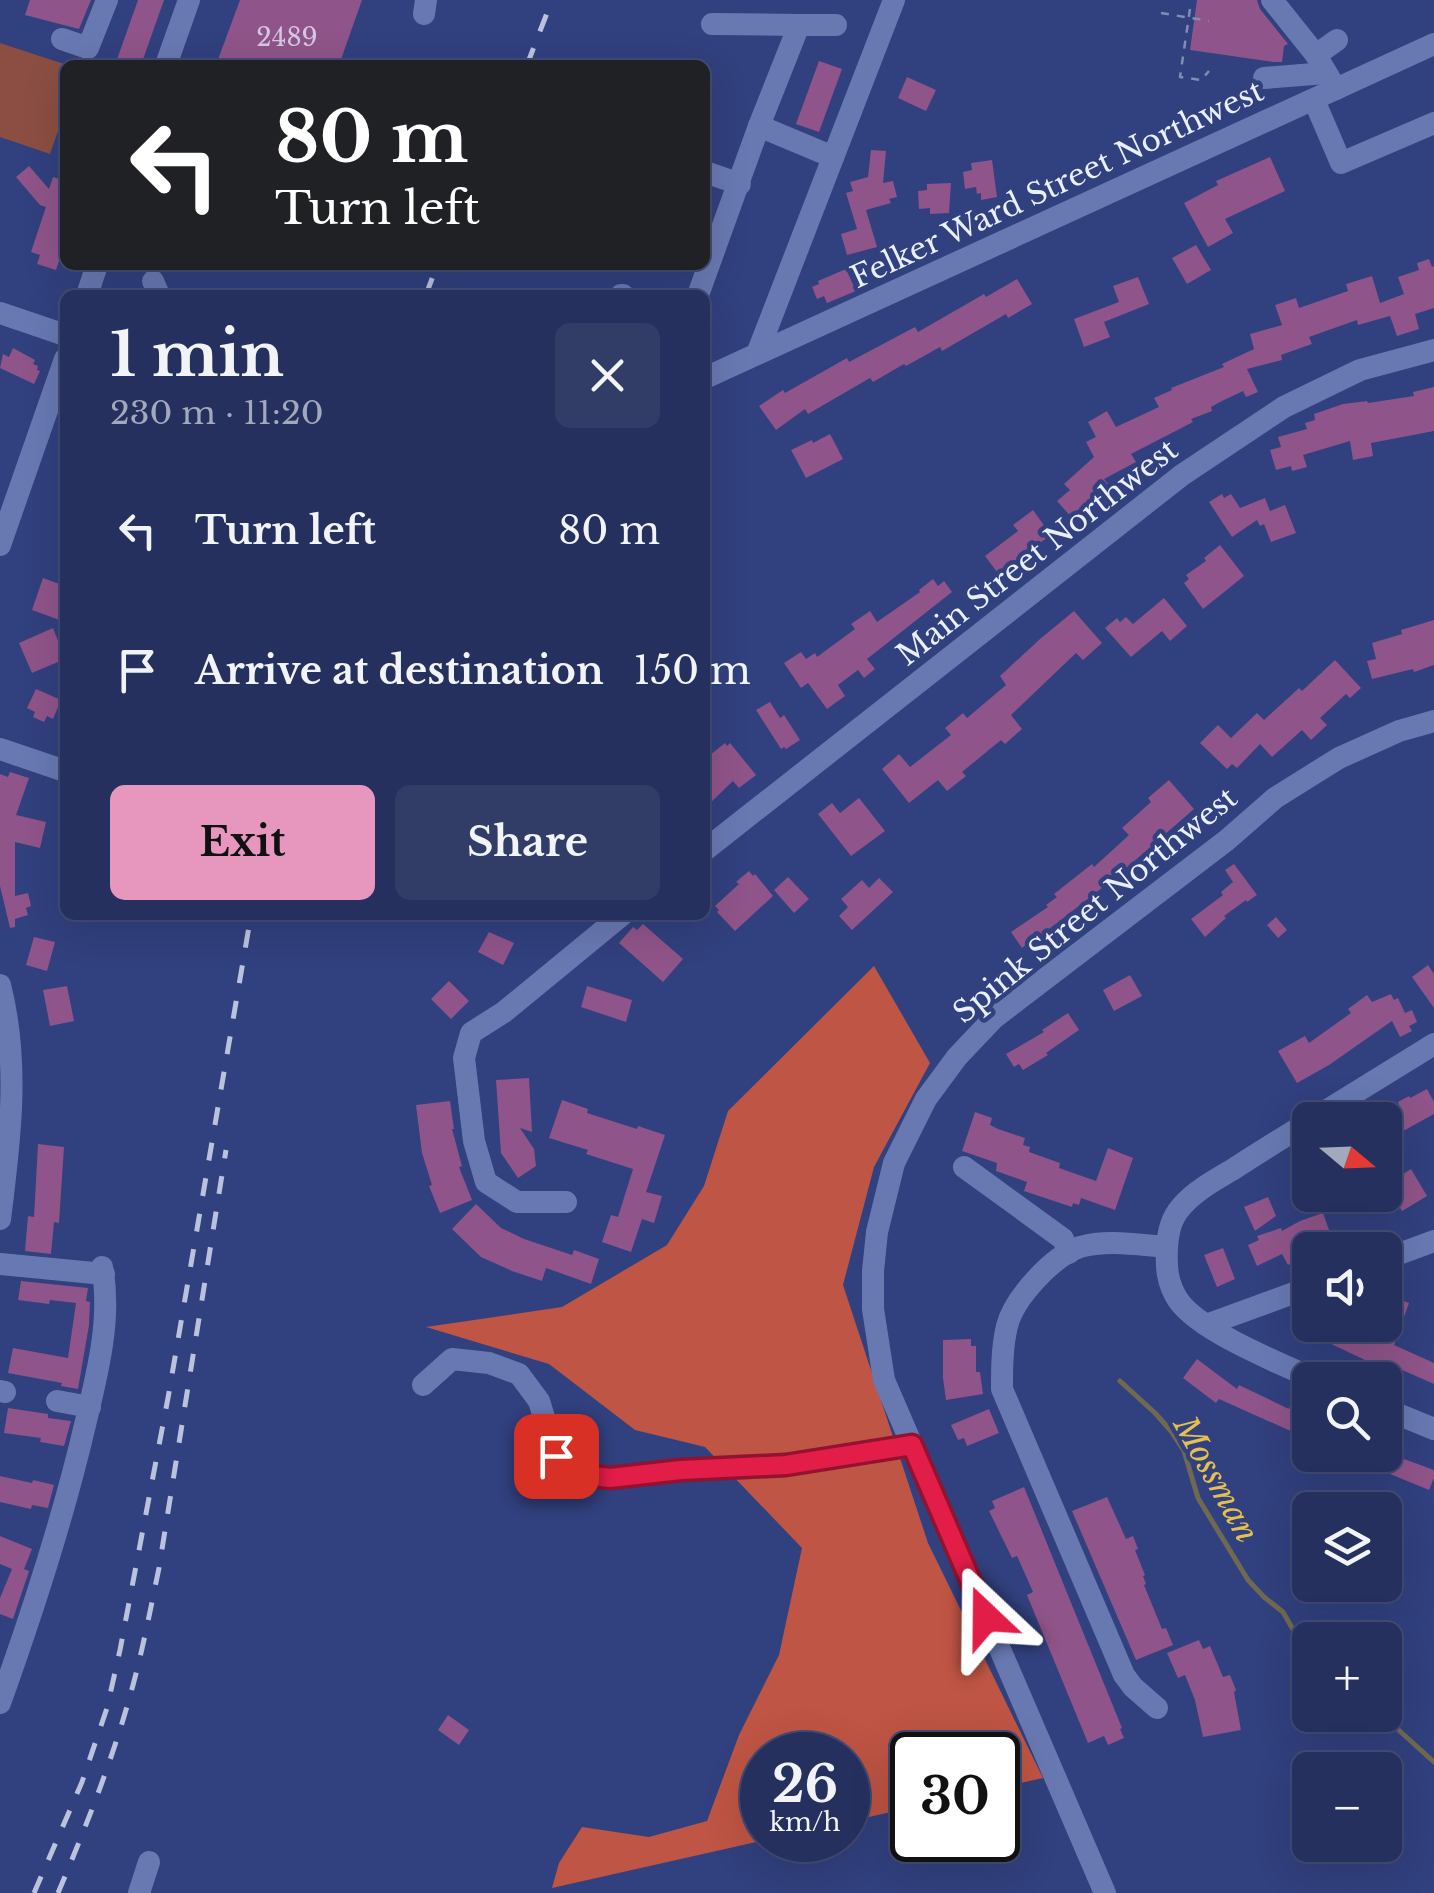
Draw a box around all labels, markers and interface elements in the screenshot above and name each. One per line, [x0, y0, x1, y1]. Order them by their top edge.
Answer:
house number: 2489 [256, 22, 318, 53]
street label: Felker Ward Street Northwest [845, 72, 1270, 296]
text: 80 m [275, 94, 468, 181]
icon: left [110, 100, 240, 230]
text: Turn left [275, 180, 480, 236]
text: 1 min [110, 318, 284, 392]
button: close [555, 323, 660, 428]
text: 230 m · 11:20 [110, 393, 324, 433]
street label: Main Street Northwest [889, 430, 1185, 673]
icon: left [110, 503, 165, 558]
text: Turn left [195, 507, 376, 554]
text: 80 m [558, 507, 660, 554]
icon: arrive [110, 643, 165, 698]
text: Arrive at destination [195, 647, 604, 694]
text: 150 m [634, 647, 751, 694]
street label: Spink Street Northwest [946, 779, 1245, 1031]
button: Exit [110, 785, 375, 900]
button: Share [395, 785, 660, 900]
north arrow [1292, 1102, 1402, 1212]
map controls [1292, 1102, 1402, 1862]
button: sound [1292, 1232, 1402, 1342]
button: search [1292, 1362, 1402, 1472]
water label: Mossman [1164, 1408, 1267, 1549]
pin [514, 1414, 599, 1499]
icon: arrive [529, 1429, 584, 1484]
button: layers [1292, 1492, 1402, 1602]
position arrow [934, 1565, 1038, 1669]
button: + [1292, 1622, 1402, 1732]
speed limit sign: 30 [890, 1732, 1020, 1862]
button: − [1292, 1752, 1402, 1862]
text: 26 [772, 1753, 838, 1816]
text: km/h [770, 1807, 840, 1838]

